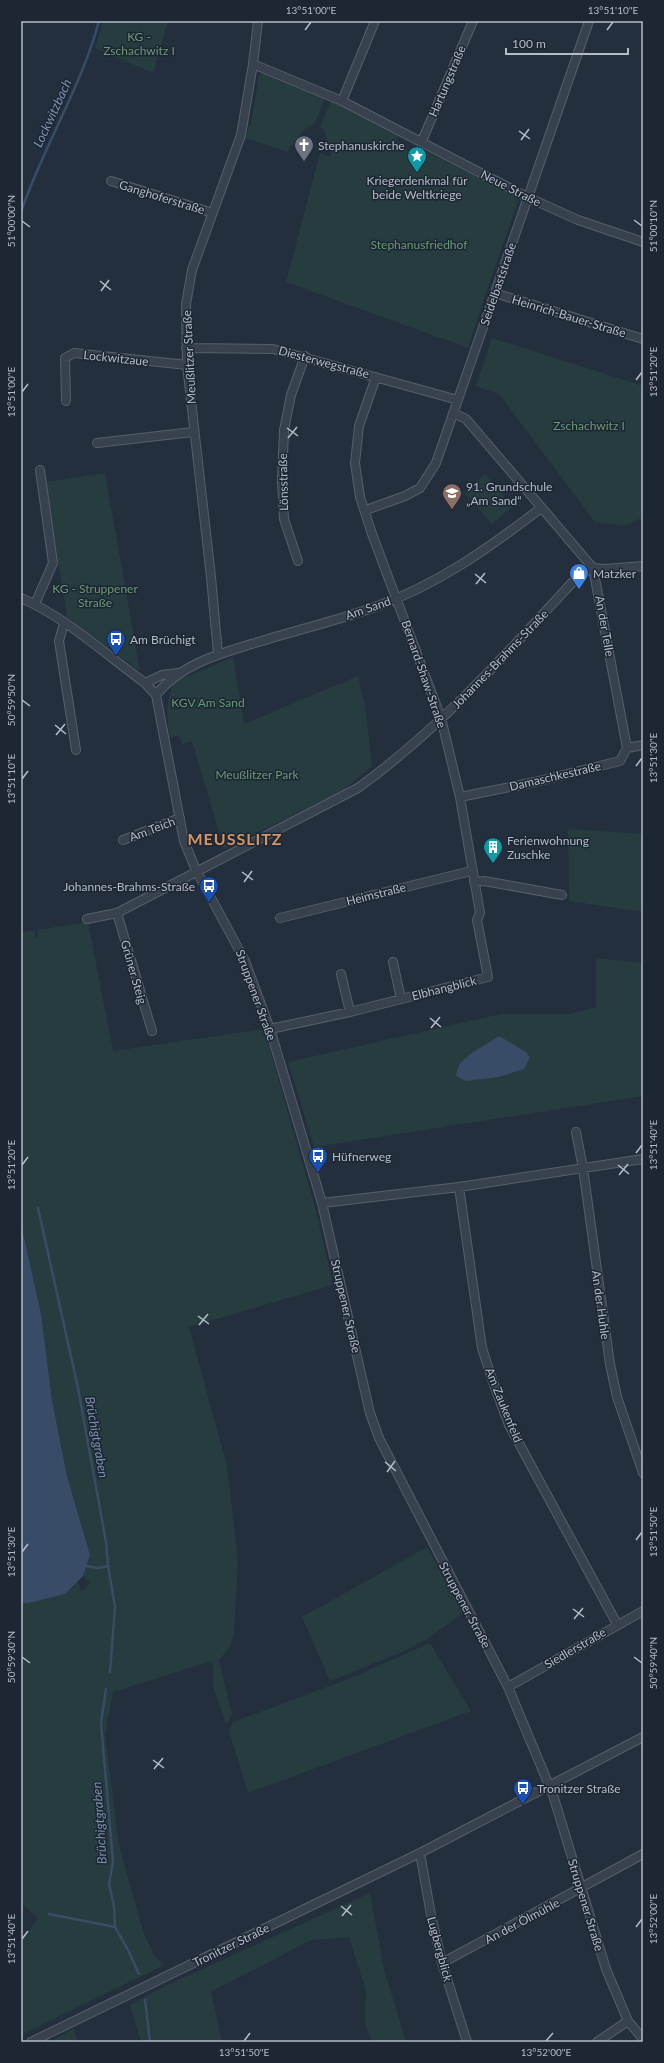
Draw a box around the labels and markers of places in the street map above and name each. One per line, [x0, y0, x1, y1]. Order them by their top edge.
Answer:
church icon: Stephanuskirche [293, 134, 315, 162]
place label: Stephanuskirche [318, 138, 405, 153]
place icon: Kriegerdenkmal für beide Weltkriege [406, 145, 428, 173]
place label: Kriegerdenkmal für beide Weltkriege [367, 173, 468, 202]
place label: 91. Grundschule „Am Sand“ [466, 479, 552, 508]
school or university icon: 91. Grundschule „Am Sand“ [441, 482, 463, 510]
shop icon: Matzker [568, 562, 590, 590]
place label: Matzker [593, 566, 637, 581]
bus stop icon: Am Brüchigt [105, 628, 127, 656]
place label: Am Brüchigt [130, 632, 196, 647]
place label: Ferienwohnung Zuschke [507, 833, 589, 862]
building icon: Ferienwohnung Zuschke [482, 836, 504, 864]
bus stop icon: Johannes-Brahms-Straße [198, 875, 220, 903]
place label: Johannes-Brahms-Straße [63, 879, 195, 894]
bus stop icon: Hüfnerweg [307, 1145, 329, 1173]
place label: Hüfnerweg [332, 1149, 391, 1164]
bus stop icon: Tronitzer Straße [512, 1777, 534, 1805]
place label: Tronitzer Straße [537, 1781, 620, 1796]

